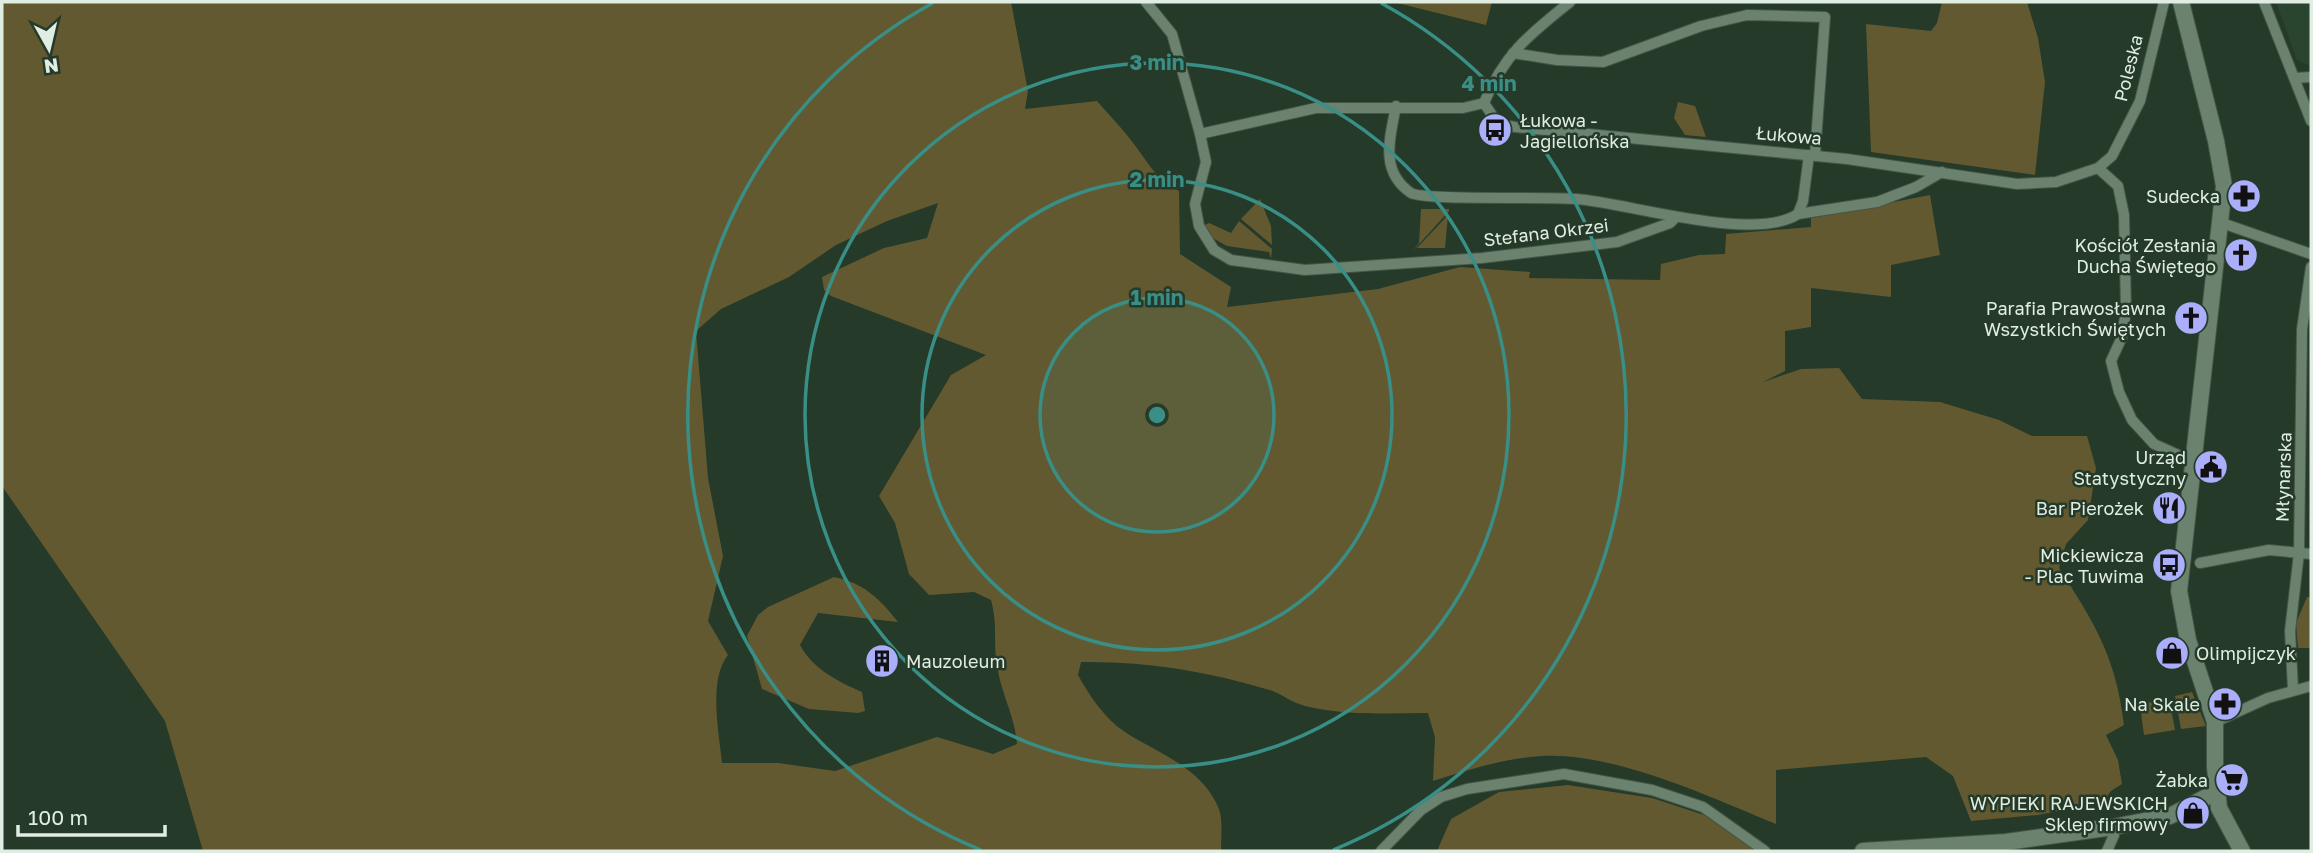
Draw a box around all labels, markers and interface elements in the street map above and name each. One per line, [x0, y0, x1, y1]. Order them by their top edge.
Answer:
north arrow [14, 14, 84, 84]
street label: Poleska [2109, 32, 2147, 104]
text: 3 min [1130, 49, 1184, 75]
text: N [43, 54, 60, 79]
text: 4 min [1461, 70, 1517, 96]
place label: Łukowa - Jagiellońska [1520, 109, 1629, 152]
bus stop icon: Łukowa - Jagiellońska [1476, 111, 1514, 149]
street label: Łukowa [1755, 121, 1823, 149]
text: 2 min [1130, 166, 1184, 192]
pharmacy icon: Sudecka [2225, 177, 2263, 215]
place label: Sudecka [2146, 185, 2220, 207]
street label: Stefana Okrzei [1482, 213, 1610, 251]
place label: Kościół Zesłania Ducha Świętego [2075, 234, 2216, 277]
church icon: Kościół Zesłania Ducha Świętego [2222, 236, 2260, 274]
text: 1 min [1131, 284, 1183, 310]
place label: Parafia Prawosławna Wszystkich Świętych [1984, 297, 2166, 340]
church icon: Parafia Prawosławna Wszystkich Świętych [2172, 299, 2210, 337]
centre of rings [1145, 403, 1169, 427]
street label: Młynarska [2270, 432, 2296, 522]
place label: Urząd Statystyczny [2073, 446, 2186, 489]
public building icon: Urząd Statystyczny [2192, 448, 2230, 486]
restaurant icon: Bar Pierożek [2150, 489, 2188, 527]
place label: Bar Pierożek [2036, 497, 2144, 519]
place label: Mickiewicza - Plac Tuwima [2025, 544, 2144, 587]
bus stop icon: Mickiewicza - Plac Tuwima [2150, 546, 2188, 584]
shop icon: Olimpijczyk [2153, 634, 2191, 672]
building icon: Mauzoleum [863, 642, 901, 680]
place label: Olimpijczyk [2196, 642, 2296, 664]
place label: Mauzoleum [906, 650, 1005, 672]
pharmacy icon: Na Skale [2206, 685, 2244, 723]
place label: Na Skale [2124, 693, 2200, 715]
supermarket icon: Żabka [2213, 761, 2251, 799]
place label: Żabka [2156, 769, 2208, 791]
place label: WYPIEKI RAJEWSKICH Sklep firmowy [1970, 792, 2168, 835]
scale bar [18, 794, 164, 838]
shop icon: WYPIEKI RAJEWSKICH Sklep firmowy [2174, 794, 2212, 832]
text: 100 m [28, 804, 88, 830]

